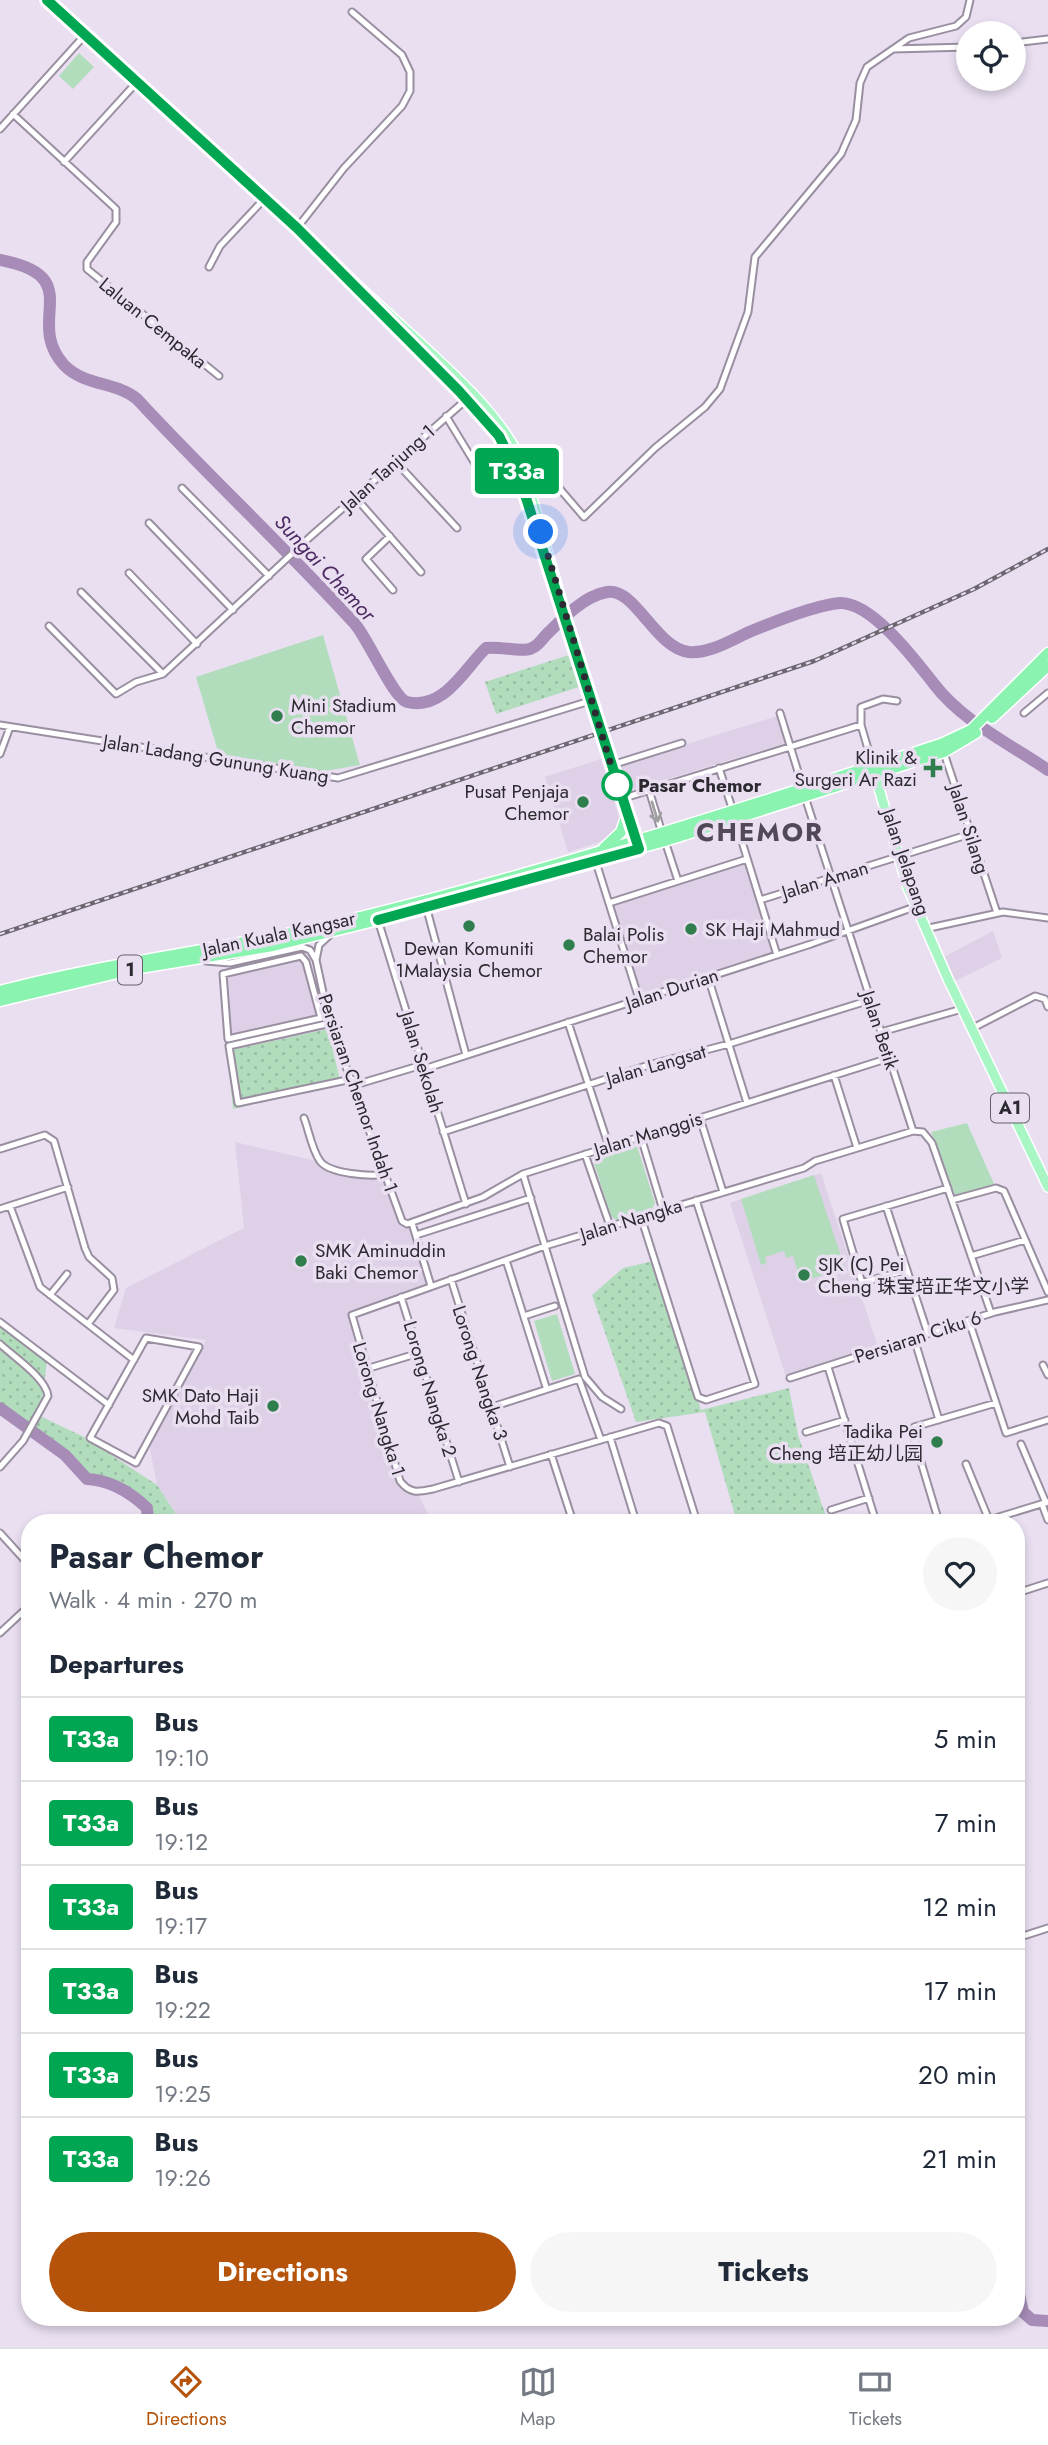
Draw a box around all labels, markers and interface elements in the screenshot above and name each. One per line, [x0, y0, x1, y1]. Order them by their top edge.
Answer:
map controls [956, 21, 1026, 91]
button: locate [956, 21, 1026, 91]
street label: Laluan Cempaka [93, 271, 213, 375]
street label: Jalan Tanjung 1 [333, 418, 441, 520]
line badge: T33a [468, 448, 566, 494]
text: T33a [489, 453, 545, 488]
water label: Sungai Chemor [267, 508, 383, 629]
your location [523, 514, 558, 549]
place label: Mini Stadium Chemor [291, 692, 397, 741]
marker: Mini Stadium Chemor [269, 708, 285, 724]
street label: Jalan Ladang Gunung Kuang [98, 727, 331, 790]
place label: Klinik & Surgeri Ar Razi [794, 744, 917, 793]
marker: Klinik & Surgeri Ar Razi [923, 758, 943, 778]
marker: Pasar Chemor [602, 770, 632, 800]
place label: Pasar Chemor [638, 772, 762, 799]
place label: Pusat Penjaja Chemor [465, 778, 569, 827]
street label: Jalan Silang [941, 778, 996, 877]
marker: Pusat Penjaja Chemor [575, 794, 591, 810]
one-way arrow [650, 801, 663, 823]
street label: Jalan Jelapang [874, 802, 937, 919]
district label: CHEMOR [696, 813, 824, 851]
street label: Jalan Aman [775, 854, 872, 907]
street label: Jalan Kuala Kangsar [197, 905, 358, 964]
place label: SK Haji Mahmud [705, 916, 840, 943]
marker: Dewan Komuniti 1Malaysia Chemor [461, 918, 477, 934]
place label: Balai Polis Chemor [583, 921, 664, 970]
marker: SK Haji Mahmud [683, 921, 699, 937]
place label: Dewan Komuniti 1Malaysia Chemor [396, 935, 543, 984]
marker: Balai Polis Chemor [561, 937, 577, 953]
road number: 1 [118, 956, 142, 985]
street label: Jalan Durian [619, 961, 722, 1018]
street label: Jalan Betik [854, 984, 906, 1073]
street label: Persiaran Chemor Indah 1 [311, 990, 405, 1196]
street label: Jalan Sekolah [393, 1005, 450, 1116]
street label: Jalan Langsat [600, 1038, 710, 1093]
road number: A1 [991, 1093, 1029, 1122]
street label: Jalan Manggis [588, 1105, 706, 1164]
street label: Jalan Nangka [574, 1192, 685, 1249]
place label: SMK Aminuddin Baki Chemor [315, 1237, 446, 1286]
place label: SJK (C) Pei Cheng 珠宝培正华文小学 [818, 1251, 1029, 1300]
marker: SMK Aminuddin Baki Chemor [293, 1253, 309, 1269]
marker: SJK (C) Pei Cheng 珠宝培正华文小学 [796, 1267, 812, 1283]
street label: Lorong Nangka 3 [445, 1302, 515, 1444]
street label: Persiaran Ciku 6 [851, 1304, 985, 1370]
street label: Lorong Nangka 2 [397, 1318, 463, 1460]
street label: Lorong Nangka 1 [346, 1339, 412, 1479]
place label: SMK Dato Haji Mohd Taib [142, 1382, 259, 1431]
marker: SMK Dato Haji Mohd Taib [265, 1398, 281, 1414]
place label: Tadika Pei Cheng 培正幼儿园 [769, 1418, 923, 1467]
marker: Tadika Pei Cheng 培正幼儿园 [929, 1434, 945, 1450]
text: Pasar Chemor [49, 1533, 264, 1580]
button: heart [923, 1537, 997, 1611]
text: Walk · 4 min · 270 m [49, 1583, 257, 1617]
text: Departures [49, 1645, 184, 1683]
text: Bus [154, 1703, 198, 1741]
text: 5 min [934, 1720, 997, 1758]
text: T33a [63, 1721, 119, 1756]
text: 19:10 [154, 1741, 209, 1775]
text: Bus [154, 1787, 198, 1825]
text: 7 min [935, 1804, 997, 1842]
text: T33a [63, 1805, 119, 1840]
text: 19:12 [154, 1825, 208, 1859]
text: Bus [154, 1871, 198, 1909]
text: 12 min [922, 1888, 997, 1926]
text: T33a [63, 1889, 119, 1924]
text: 19:17 [154, 1909, 207, 1943]
text: Bus [154, 1955, 198, 1993]
text: 17 min [923, 1972, 997, 2010]
text: T33a [63, 1973, 119, 2008]
text: 19:22 [154, 1993, 211, 2027]
text: Bus [154, 2039, 198, 2077]
text: 20 min [918, 2056, 997, 2094]
text: T33a [63, 2057, 119, 2092]
text: 19:25 [154, 2077, 211, 2111]
text: Bus [154, 2123, 198, 2161]
text: 21 min [922, 2140, 997, 2178]
text: T33a [63, 2141, 119, 2176]
text: 19:26 [154, 2161, 211, 2195]
button: Directions [49, 2232, 516, 2312]
button: Tickets [530, 2232, 997, 2312]
tab: Directions [146, 2363, 227, 2432]
tab: Map [519, 2363, 557, 2432]
tab: Tickets [849, 2363, 902, 2432]

